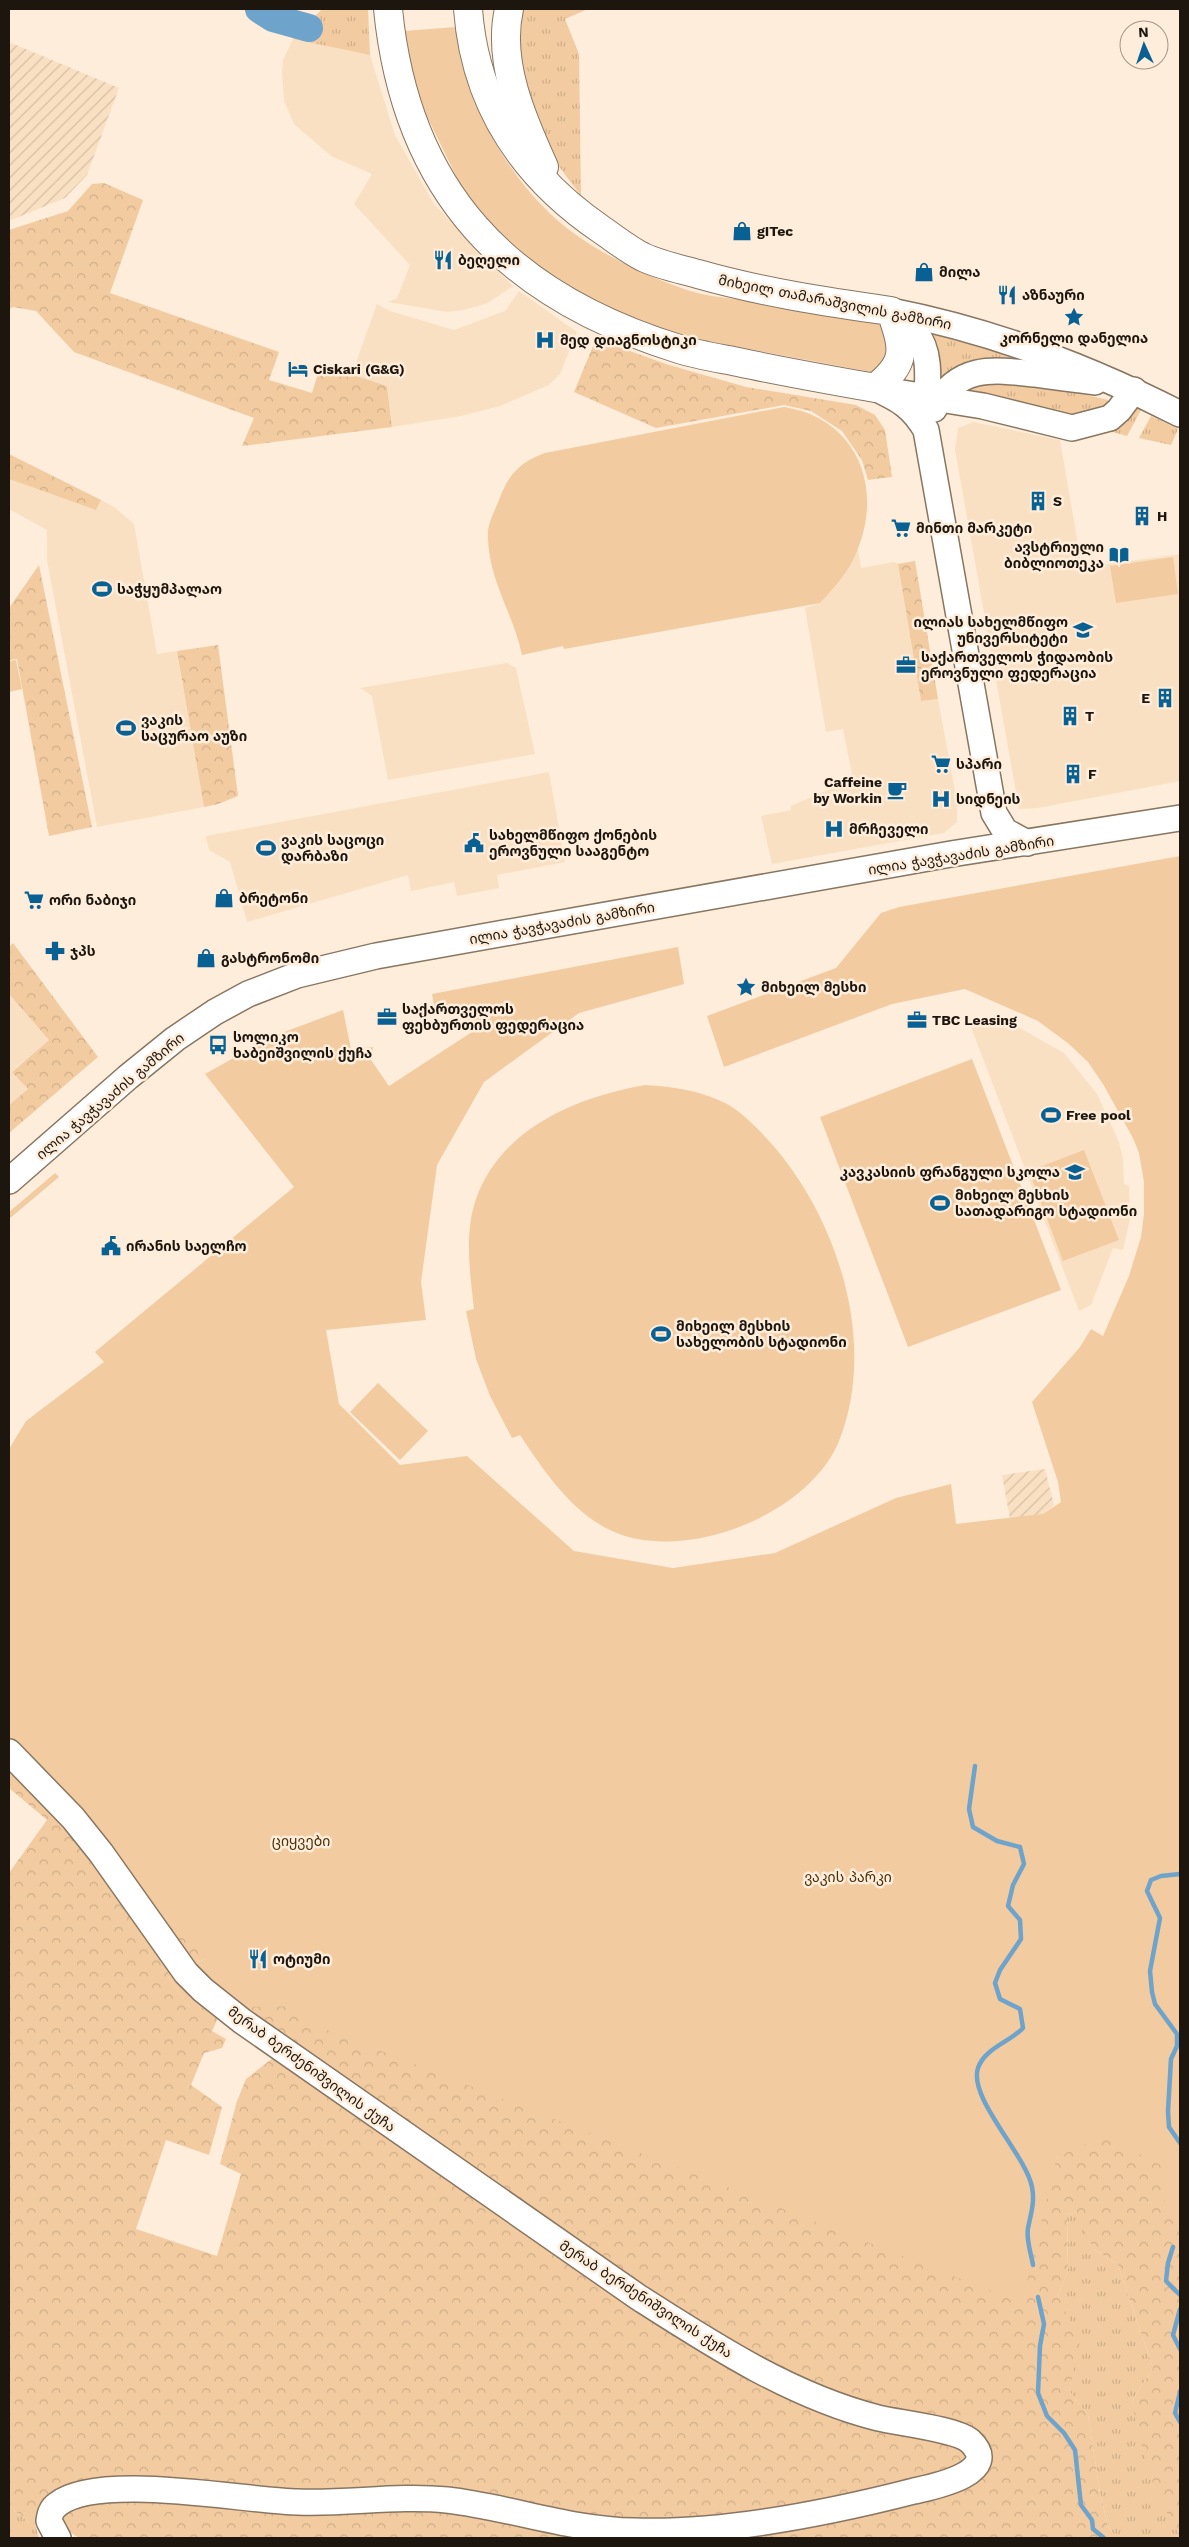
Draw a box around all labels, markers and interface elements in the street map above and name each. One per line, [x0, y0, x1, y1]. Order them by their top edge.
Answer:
north arrow [1119, 20, 1169, 70]
text: N [1138, 24, 1149, 40]
shop icon: gITec [731, 220, 753, 242]
place label: gITec [757, 223, 793, 239]
restaurant icon: ბეღელი [432, 249, 454, 271]
place label: ბეღელი [458, 252, 520, 269]
shop icon: მილა [913, 261, 935, 283]
place label: მილა [939, 264, 980, 281]
street label: მიხეილ თამარაშვილის გამზირი [717, 272, 953, 333]
restaurant icon: აზნაური [996, 284, 1018, 306]
place label: აზნაური [1022, 287, 1085, 304]
place icon: კორნელი დანელია [1063, 306, 1085, 328]
hospital icon: მედ დიაგნოსტიკი [534, 329, 556, 351]
place label: კორნელი დანელია [1000, 330, 1148, 347]
place label: მედ დიაგნოსტიკი [560, 332, 697, 349]
hotel icon: Ciskari (G&G) [287, 358, 309, 380]
place label: Ciskari (G&G) [313, 361, 405, 377]
building icon: S [1027, 490, 1049, 512]
place label: S [1053, 493, 1062, 509]
building icon: H [1131, 505, 1153, 527]
place label: H [1157, 508, 1167, 524]
supermarket icon: მინთი მარკეტი [890, 517, 912, 539]
place label: მინთი მარკეტი [916, 520, 1032, 537]
place label: ავსტრიული ბიბლიოთეკა [1004, 539, 1104, 572]
library icon: ავსტრიული ბიბლიოთეკა [1108, 544, 1130, 566]
sports icon: საჭყუმპალაო [91, 578, 113, 600]
place label: საჭყუმპალაო [117, 581, 222, 598]
place label: ილიას სახელმწიფო უნივერსიტეტი [913, 614, 1068, 647]
school or university icon: ილიას სახელმწიფო უნივერსიტეტი [1072, 619, 1094, 641]
place label: საქართველოს ჭიდაობის ეროვნული ფედერაცია [921, 649, 1113, 682]
office icon: საქართველოს ჭიდაობის ეროვნული ფედერაცია [895, 654, 917, 676]
building icon: E [1154, 687, 1176, 709]
place label: E [1141, 690, 1150, 706]
building icon: T [1059, 705, 1081, 727]
place label: T [1085, 708, 1094, 724]
place label: ვაკის საცურაო აუზი [141, 712, 247, 745]
sports icon: ვაკის საცურაო აუზი [115, 717, 137, 739]
supermarket icon: სპარი [930, 753, 952, 775]
place label: სპარი [956, 756, 1002, 772]
building icon: F [1062, 763, 1084, 785]
place label: F [1088, 766, 1097, 782]
place label: Caffeine by Workin [813, 774, 882, 806]
cafe icon: Caffeine by Workin [886, 779, 908, 801]
hospital icon: სიდნეის [930, 788, 952, 810]
place label: სიდნეის [956, 791, 1021, 808]
hospital icon: მრჩეველი [823, 818, 845, 840]
place label: მრჩეველი [849, 821, 928, 838]
place label: სახელმწიფო ქონების ეროვნული სააგენტო [489, 827, 657, 860]
place label: ვაკის საცოცი დარბაზი [281, 832, 384, 865]
public building icon: სახელმწიფო ქონების ეროვნული სააგენტო [463, 832, 485, 854]
street label: ილია ჭავჭავაძის გამზირი [867, 832, 1055, 879]
sports icon: ვაკის საცოცი დარბაზი [255, 837, 277, 859]
shop icon: ბრეტონი [213, 887, 235, 909]
supermarket icon: ორი ნაბიჯი [23, 889, 45, 911]
place label: ბრეტონი [239, 890, 308, 907]
place label: ორი ნაბიჯი [49, 892, 136, 909]
street label: ილია ჭავჭავაძის გამზირი [468, 899, 656, 948]
pharmacy icon: ჯპს [44, 940, 66, 962]
place label: ჯპს [70, 943, 96, 960]
shop icon: გასტრონომი [195, 947, 217, 969]
place label: გასტრონომი [221, 950, 319, 967]
place icon: მიხეილ მესხი [735, 976, 757, 998]
place label: მიხეილ მესხი [761, 979, 866, 996]
place label: საქართველოს ფეხბურთის ფედერაცია [402, 1001, 584, 1034]
office icon: საქართველოს ფეხბურთის ფედერაცია [376, 1006, 398, 1028]
office icon: TBC Leasing [906, 1009, 928, 1031]
place label: TBC Leasing [932, 1012, 1017, 1028]
street label: ილია ჭავჭავაძის გამზირი [33, 1029, 188, 1163]
place label: სოლიკო ხაბეიშვილის ქუჩა [233, 1029, 372, 1062]
bus stop icon: სოლიკო ხაბეიშვილის ქუჩა [207, 1034, 229, 1056]
sports icon: Free pool [1040, 1104, 1062, 1126]
place label: Free pool [1066, 1107, 1131, 1123]
school or university icon: კავკასიის ფრანგული სკოლა [1064, 1161, 1086, 1183]
place label: კავკასიის ფრანგული სკოლა [840, 1164, 1060, 1181]
place label: მიხეილ მესხის სათადარიგო სტადიონი [955, 1187, 1137, 1220]
sports icon: მიხეილ მესხის სათადარიგო სტადიონი [929, 1192, 951, 1214]
public building icon: ირანის საელჩო [100, 1235, 122, 1257]
place label: ირანის საელჩო [126, 1238, 247, 1255]
place label: მიხეილ მესხის სახელობის სტადიონი [676, 1318, 847, 1351]
sports icon: მიხეილ მესხის სახელობის სტადიონი [650, 1323, 672, 1345]
park label: ციყვები [272, 1833, 330, 1850]
park label: ვაკის პარკი [804, 1869, 892, 1886]
restaurant icon: ოტიუმი [247, 1948, 269, 1970]
place label: ოტიუმი [273, 1951, 330, 1968]
street label: მერაბ ბერძენიშვილის ქუჩა [225, 2003, 399, 2136]
street label: მერაბ ბერძენიშვილის ქუჩა [556, 2237, 735, 2362]

